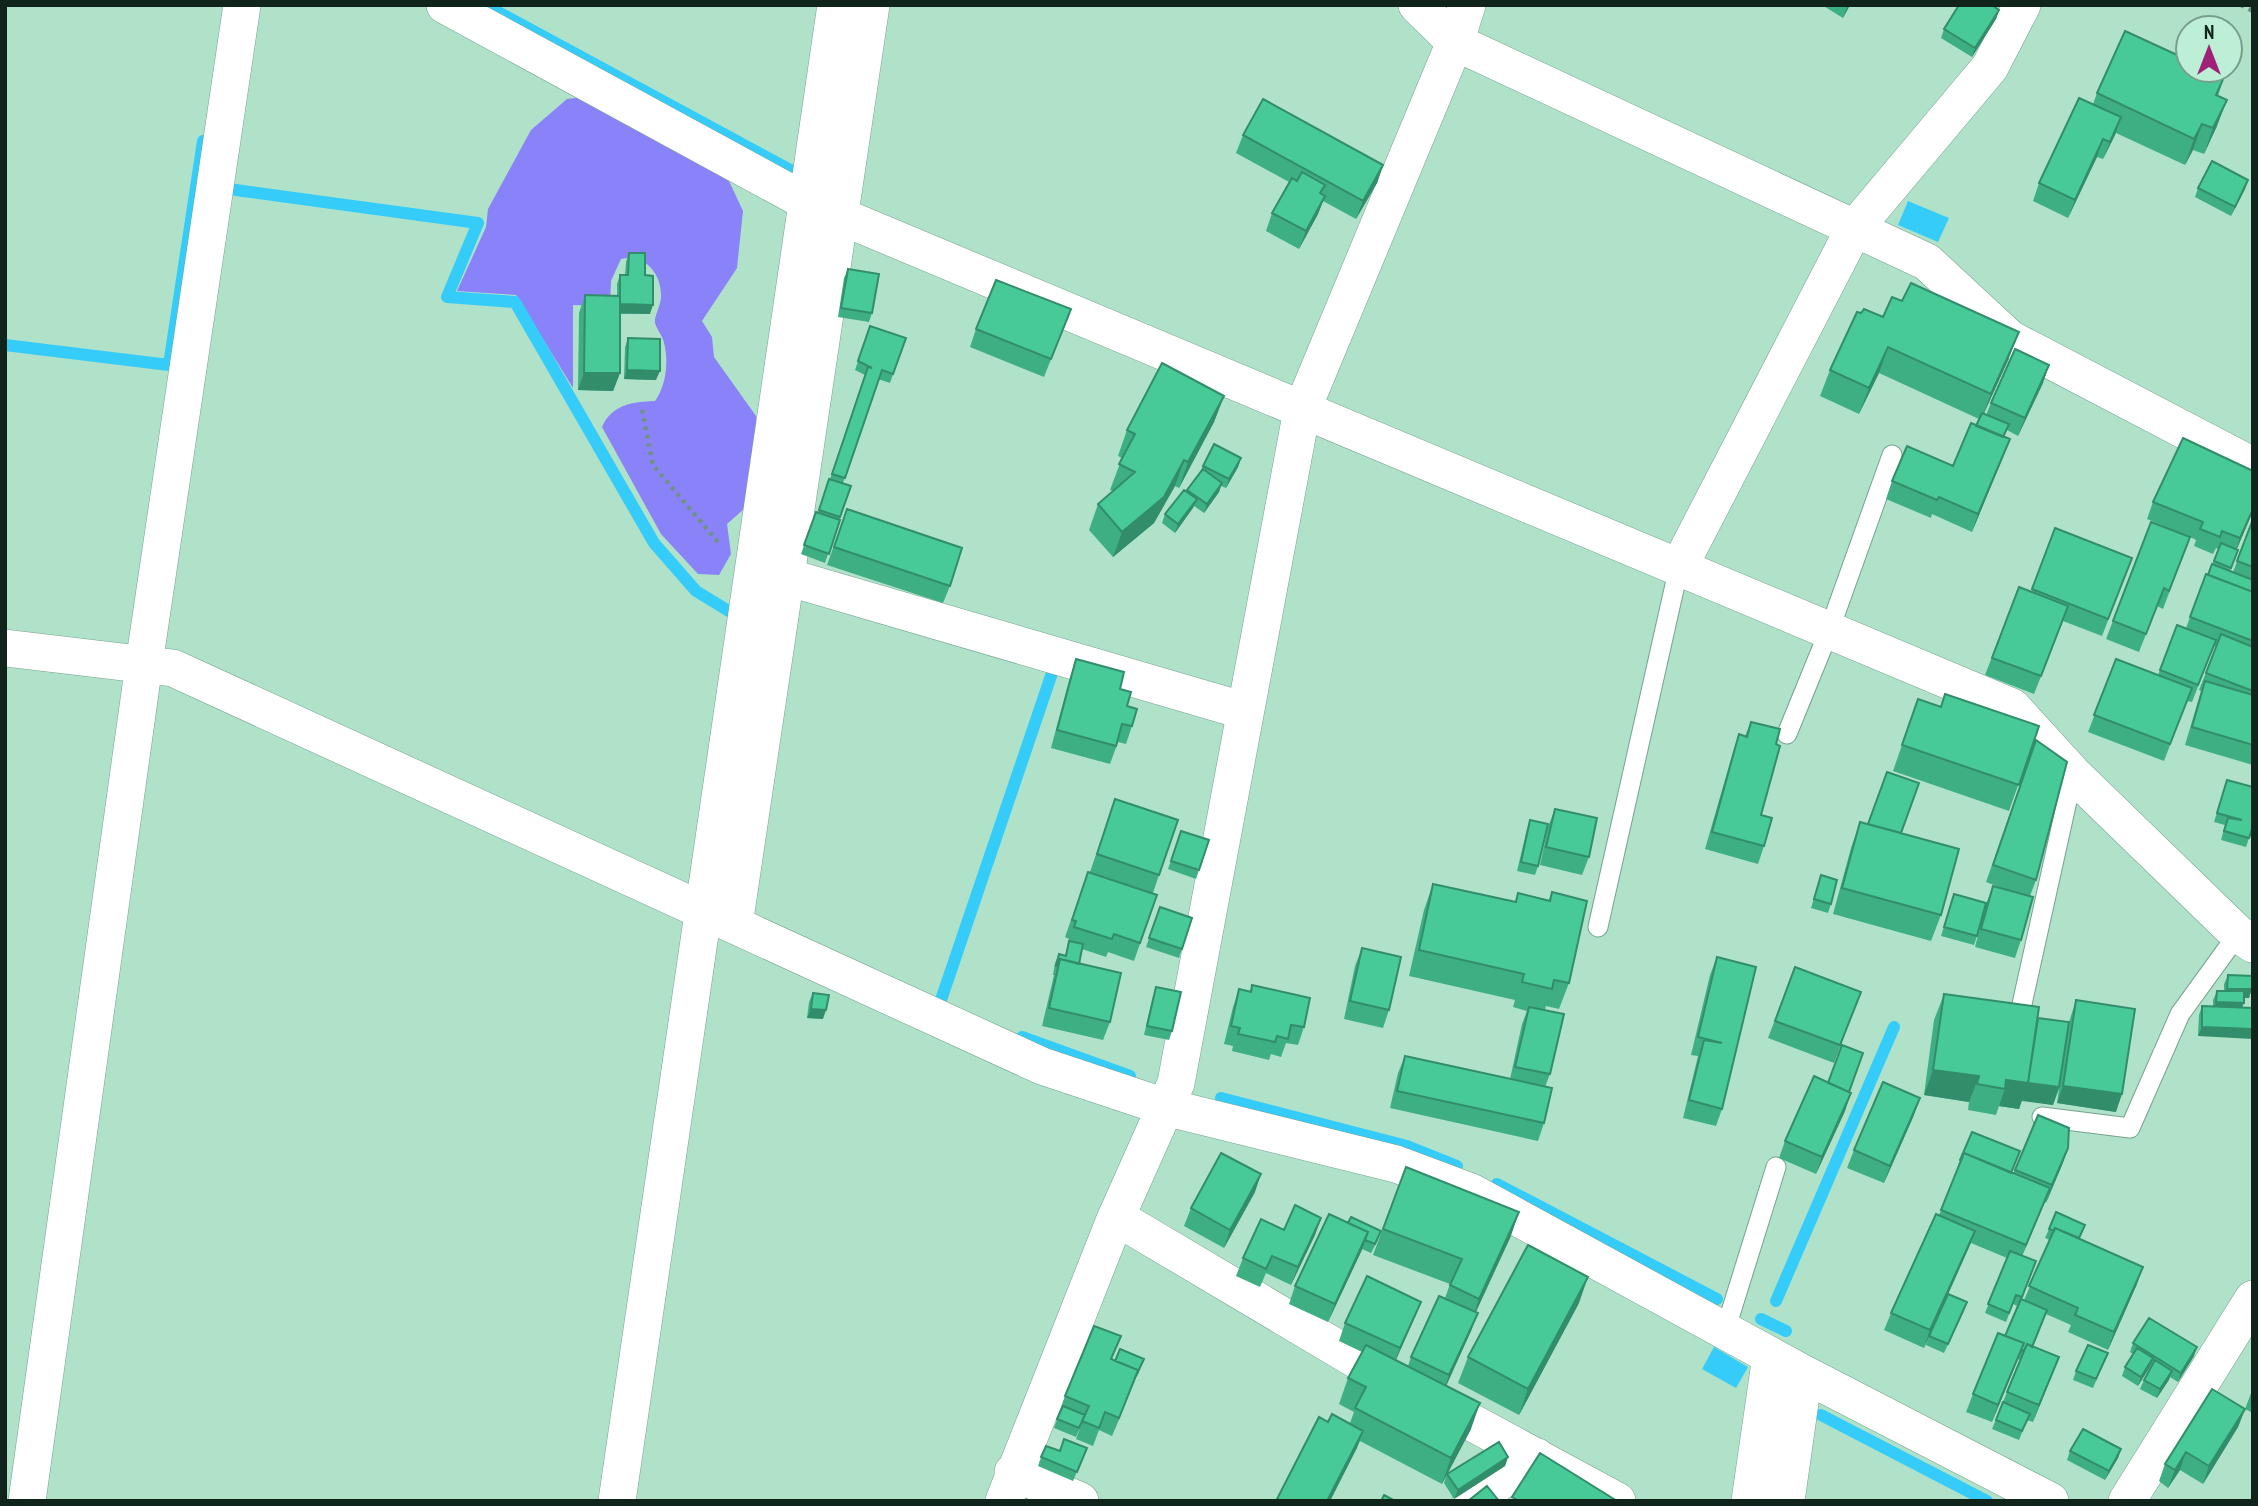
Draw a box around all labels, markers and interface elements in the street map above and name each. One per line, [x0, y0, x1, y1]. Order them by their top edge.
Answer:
north arrow [2174, 14, 2244, 84]
text: N [2204, 20, 2214, 44]

